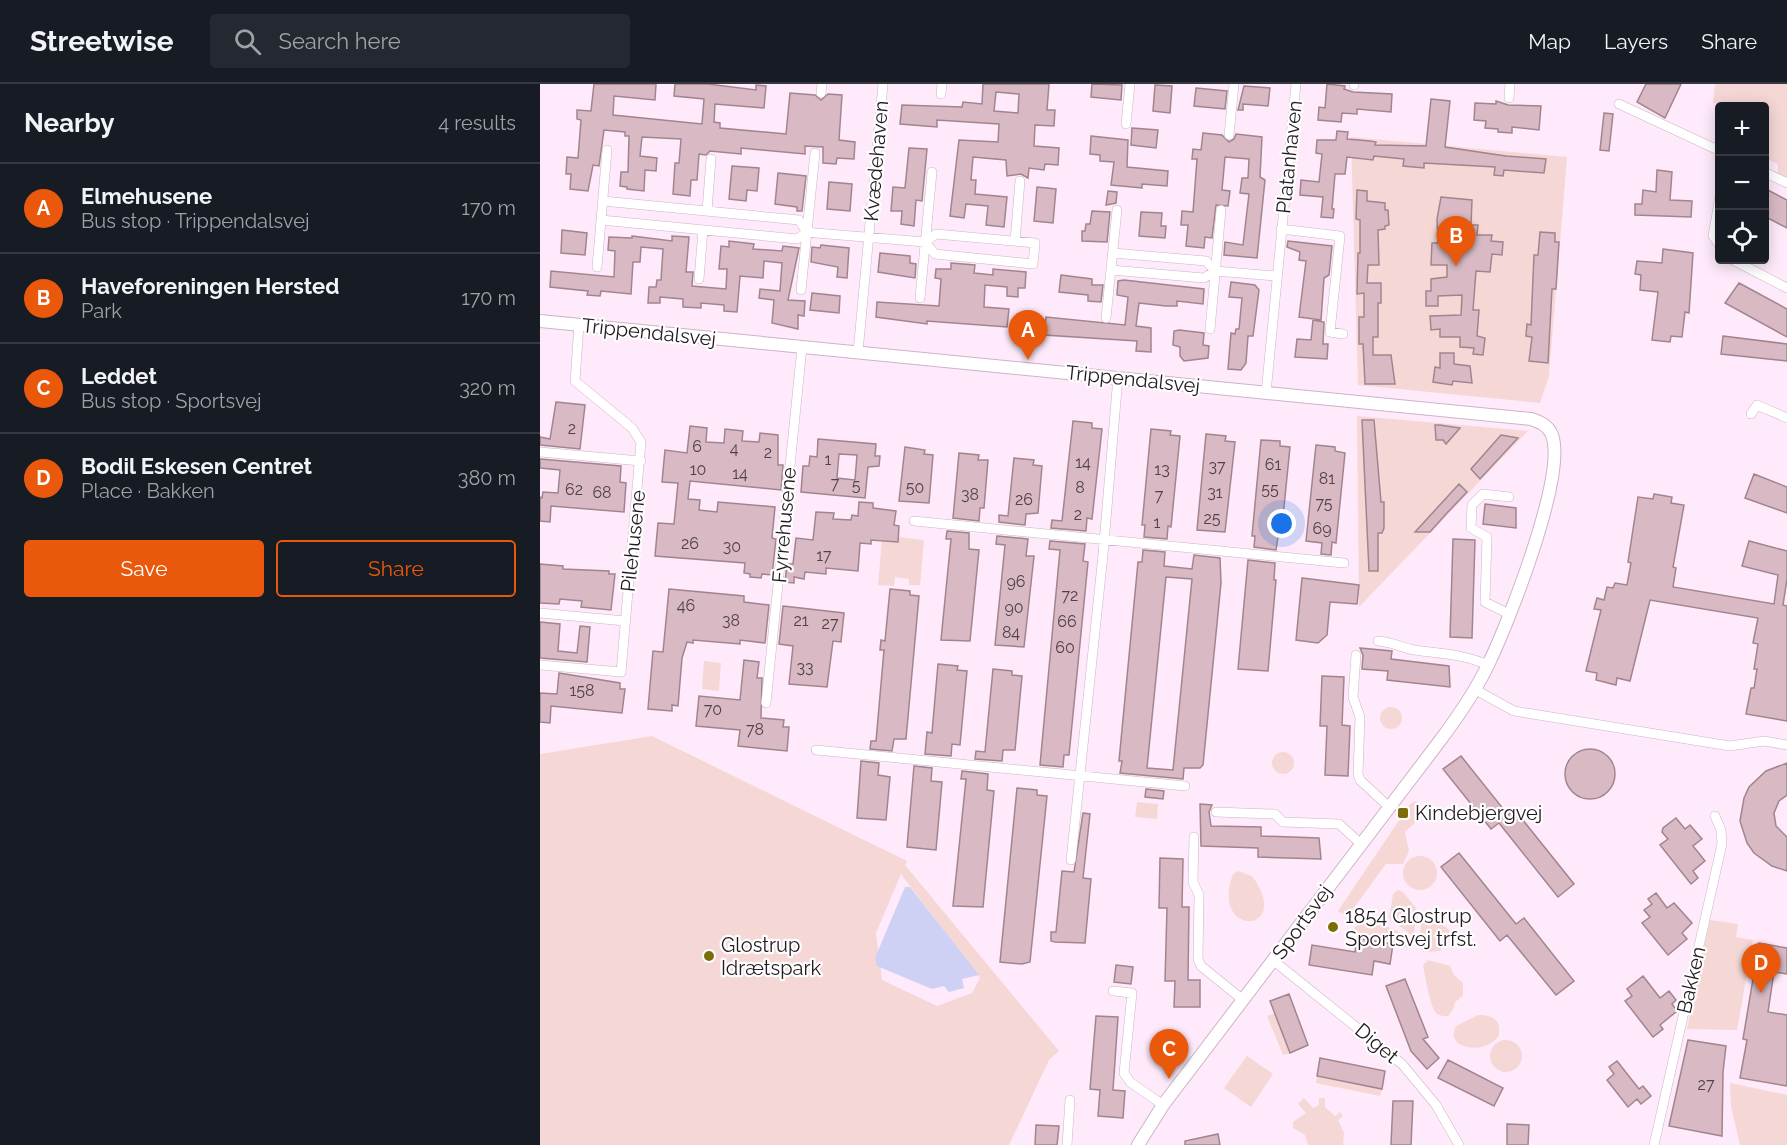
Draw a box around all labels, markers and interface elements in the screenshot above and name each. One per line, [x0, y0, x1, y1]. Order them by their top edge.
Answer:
search box [210, 14, 630, 68]
text: Streetwise [30, 25, 174, 58]
icon: search [231, 25, 264, 58]
text: Search here [279, 28, 401, 54]
text: Map [1528, 29, 1571, 54]
text: Layers [1604, 29, 1668, 54]
text: Share [1701, 29, 1757, 54]
street label: Platanhaven [1271, 99, 1307, 215]
street label: Kvædehaven [859, 100, 893, 222]
map controls [1715, 102, 1769, 264]
button: + [1715, 102, 1769, 156]
text: Nearby [24, 108, 114, 138]
text: 4 results [438, 111, 516, 135]
button: − [1715, 156, 1769, 210]
text: Elmehusene [81, 183, 212, 209]
text: A [37, 196, 50, 220]
text: 170 m [461, 196, 516, 220]
text: Bus stop · Trippendalsvej [81, 209, 309, 233]
button: locate [1715, 210, 1769, 264]
pin: B [1436, 216, 1476, 266]
text: Haveforeningen Hersted [81, 273, 339, 299]
text: B [37, 286, 50, 310]
text: 170 m [461, 286, 516, 310]
text: Park [81, 299, 122, 323]
pin: A [1008, 310, 1048, 360]
street label: Trippendalsvej [581, 313, 717, 351]
street label: Trippendalsvej [1065, 360, 1201, 398]
text: Leddet [81, 363, 157, 389]
text: C [37, 376, 50, 400]
text: 320 m [459, 376, 516, 400]
text: Bus stop · Sportsvej [81, 389, 261, 413]
house number: 2 [568, 419, 576, 438]
house number: 6 [692, 437, 702, 456]
house number: 4 [730, 439, 739, 458]
house number: 2 [764, 443, 772, 462]
house number: 1 [825, 450, 832, 469]
text: Bodil Eskesen Centret [81, 453, 312, 479]
house number: 14 [1075, 453, 1091, 472]
house number: 61 [1265, 455, 1281, 474]
house number: 37 [1208, 457, 1226, 476]
house number: 10 [690, 460, 706, 479]
house number: 13 [1154, 460, 1170, 479]
house number: 14 [732, 464, 748, 483]
text: D [36, 466, 51, 490]
text: 380 m [458, 466, 516, 490]
street label: Fyrrehusene [767, 466, 801, 584]
house number: 81 [1319, 469, 1335, 488]
house number: 7 [831, 474, 840, 493]
house number: 5 [852, 476, 861, 495]
house number: 50 [906, 478, 924, 497]
house number: 8 [1075, 478, 1085, 497]
text: Place · Bakken [81, 479, 215, 503]
house number: 62 [565, 480, 583, 499]
house number: 55 [1261, 480, 1279, 499]
house number: 68 [592, 483, 612, 502]
house number: 31 [1207, 483, 1223, 502]
house number: 38 [961, 485, 979, 504]
house number: 7 [1155, 486, 1164, 505]
street label: Pilehusene [616, 489, 650, 593]
house number: 26 [1015, 490, 1033, 509]
house number: 75 [1315, 494, 1333, 513]
house number: 2 [1074, 505, 1082, 524]
house number: 25 [1203, 509, 1221, 528]
your location [1267, 509, 1296, 538]
house number: 1 [1154, 513, 1161, 532]
house number: 69 [1312, 519, 1332, 538]
house number: 26 [681, 534, 699, 553]
house number: 30 [723, 537, 741, 556]
button: Save [24, 540, 264, 597]
button: Share [276, 540, 516, 597]
house number: 17 [816, 546, 832, 565]
house number: 96 [1006, 572, 1026, 591]
house number: 72 [1062, 586, 1078, 605]
house number: 46 [677, 596, 695, 615]
house number: 90 [1004, 598, 1024, 617]
house number: 38 [722, 611, 740, 630]
house number: 21 [793, 611, 809, 630]
house number: 66 [1057, 612, 1077, 631]
house number: 27 [822, 614, 839, 633]
house number: 84 [1002, 623, 1020, 642]
house number: 60 [1055, 638, 1075, 657]
house number: 33 [796, 658, 814, 677]
house number: 158 [569, 681, 595, 700]
house number: 70 [704, 700, 722, 719]
house number: 78 [746, 720, 764, 739]
place label: Kindebjergvej [1415, 801, 1542, 825]
marker: Kindebjergvej [1396, 806, 1410, 820]
street label: Sportsvej [1267, 880, 1337, 964]
place label: 1854 Glostrup Sportsvej trfst. [1345, 904, 1477, 951]
marker: 1854 Glostrup Sportsvej trfst. [1326, 920, 1340, 934]
place label: Glostrup Idrætspark [721, 933, 821, 980]
street label: Bakken [1672, 944, 1710, 1016]
pin: D [1742, 944, 1780, 993]
marker: Glostrup Idrætspark [702, 949, 716, 963]
street label: Diget [1350, 1018, 1404, 1068]
pin: C [1150, 1030, 1188, 1079]
house number: 27 [1698, 1075, 1715, 1094]

